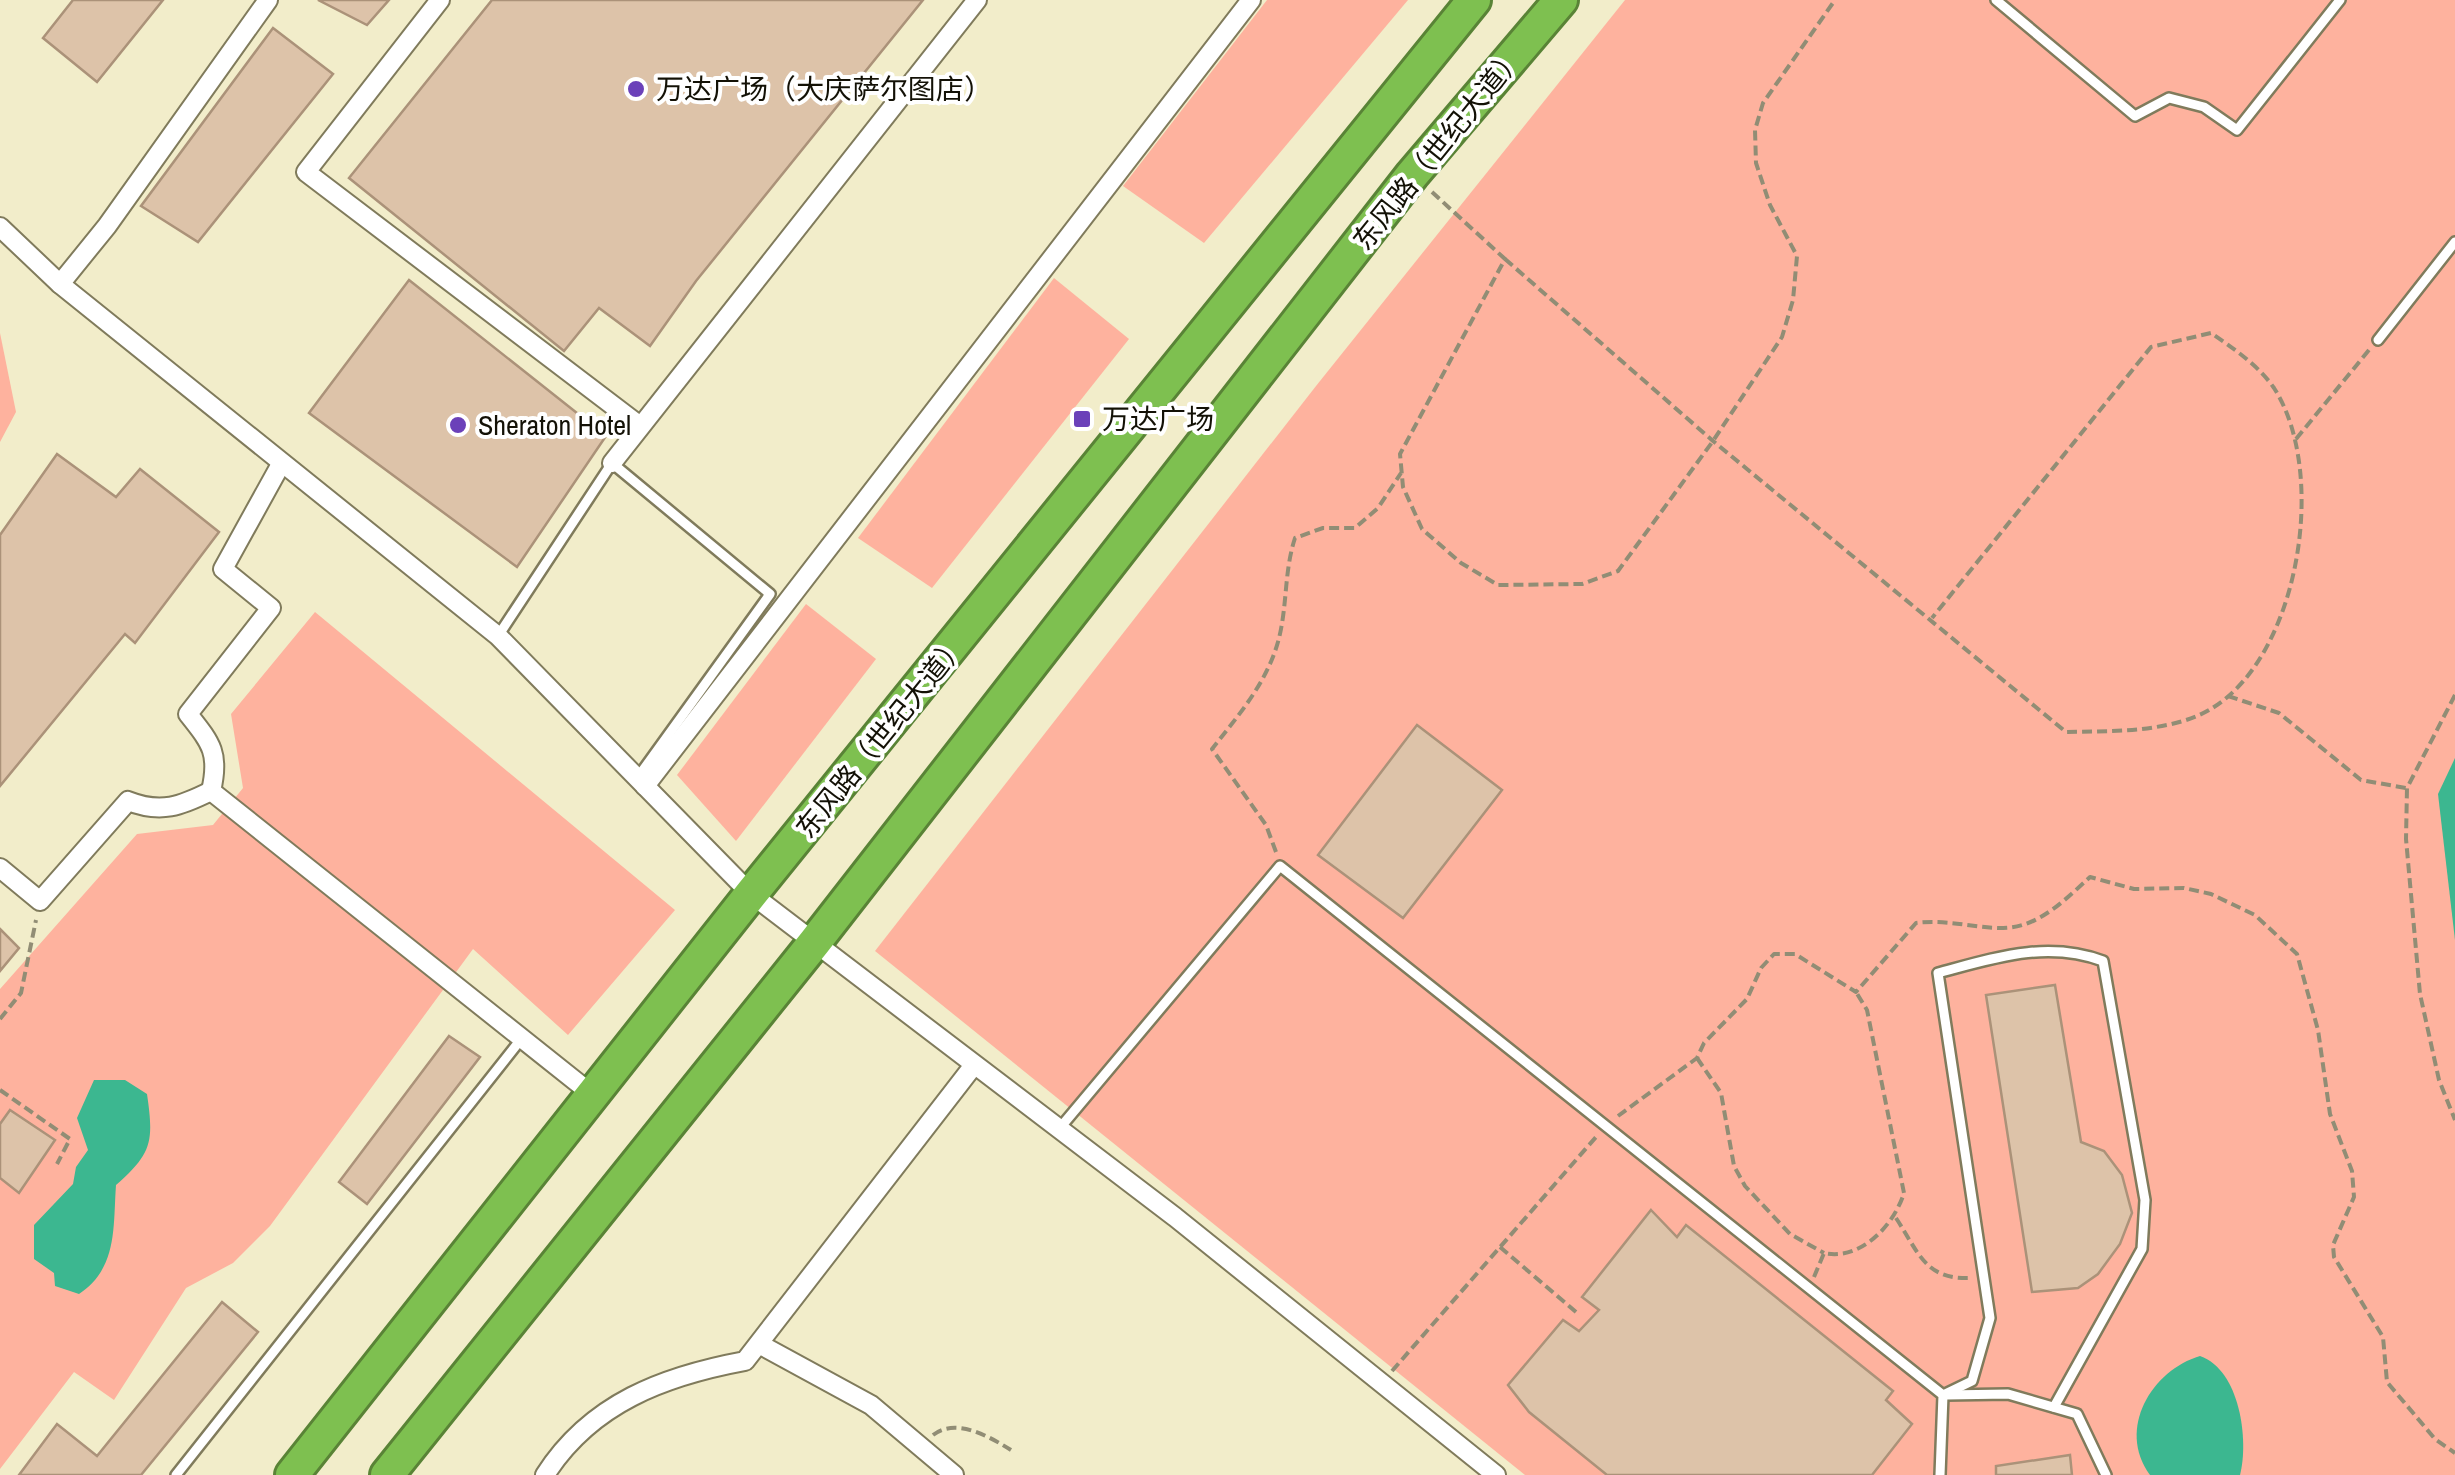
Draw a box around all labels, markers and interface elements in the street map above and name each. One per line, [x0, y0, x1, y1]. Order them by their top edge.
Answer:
street label: 东风路（世纪大道） [1344, 38, 1532, 258]
place label: 万达广场（大庆萨尔图店） [656, 70, 992, 108]
marker: 万达广场（大庆萨尔图店） [625, 78, 647, 100]
place label: 万达广场 [1102, 400, 1214, 438]
place label: Sheraton Hotel [478, 406, 631, 444]
marker: 万达广场 [1071, 408, 1093, 430]
marker: Sheraton Hotel [447, 414, 469, 436]
street label: 东风路（世纪大道） [787, 626, 975, 846]

